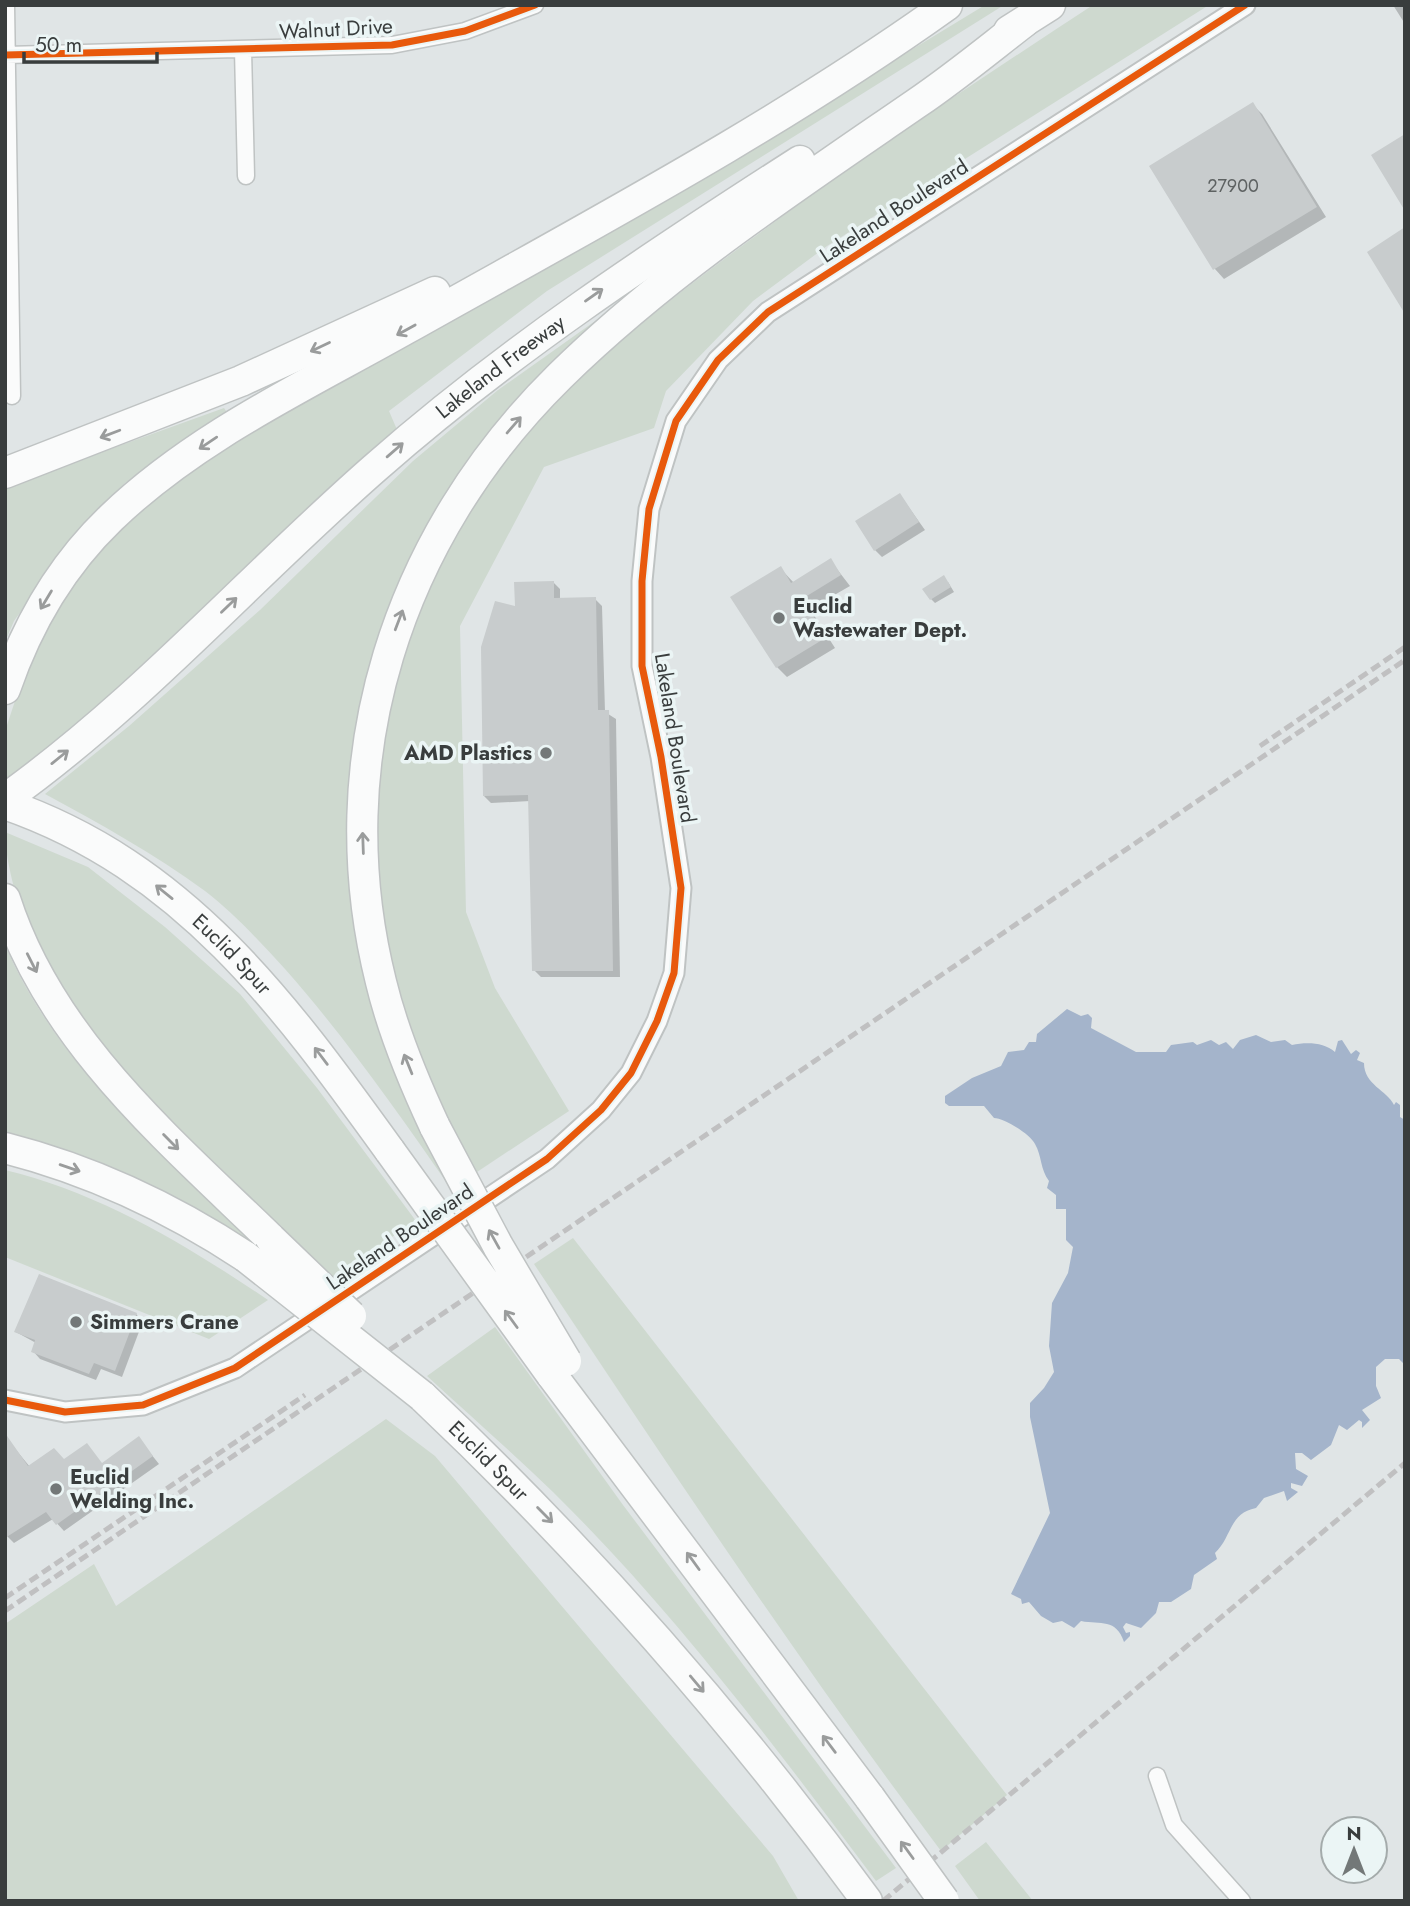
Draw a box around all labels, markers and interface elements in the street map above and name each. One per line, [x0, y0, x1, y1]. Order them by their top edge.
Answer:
street label: Walnut Drive [278, 11, 394, 47]
scale bar [24, 21, 158, 65]
text: 50 m [35, 30, 82, 60]
street label: Lakeland Boulevard [814, 152, 974, 270]
house number: 27900 [1207, 173, 1259, 199]
one-way arrow [584, 288, 603, 302]
street label: Lakeland Freeway [429, 307, 572, 426]
one-way arrow [396, 323, 416, 337]
one-way arrow [310, 341, 331, 354]
one-way arrow [506, 417, 523, 434]
one-way arrow [99, 429, 121, 441]
one-way arrow [199, 436, 219, 450]
one-way arrow [386, 442, 404, 458]
one-way arrow [39, 589, 53, 609]
place label: Euclid Wastewater Dept. [793, 591, 967, 645]
one-way arrow [220, 597, 237, 614]
one-way arrow [394, 609, 407, 631]
marker: Euclid Wastewater Dept. [771, 610, 787, 626]
street label: Lakeland Boulevard [647, 651, 703, 825]
place label: AMD Plastics [403, 738, 532, 768]
marker: AMD Plastics [538, 745, 554, 761]
one-way arrow [50, 750, 68, 765]
one-way arrow [356, 831, 370, 854]
one-way arrow [156, 884, 174, 900]
street label: Euclid Spur [186, 907, 279, 1002]
one-way arrow [26, 952, 39, 973]
one-way arrow [314, 1047, 328, 1066]
one-way arrow [400, 1054, 413, 1076]
one-way arrow [163, 1133, 180, 1150]
one-way arrow [59, 1163, 81, 1175]
street label: Lakeland Boulevard [320, 1177, 480, 1297]
one-way arrow [487, 1230, 501, 1250]
place label: Simmers Crane [90, 1307, 239, 1337]
one-way arrow [504, 1310, 518, 1329]
marker: Simmers Crane [68, 1314, 84, 1330]
street label: Euclid Spur [442, 1414, 536, 1508]
place label: Euclid Welding Inc. [70, 1462, 194, 1516]
marker: Euclid Welding Inc. [48, 1481, 64, 1497]
one-way arrow [536, 1507, 553, 1524]
one-way arrow [686, 1552, 701, 1571]
one-way arrow [689, 1675, 705, 1693]
one-way arrow [822, 1735, 837, 1753]
north arrow [1319, 1815, 1389, 1885]
text: N [1346, 1820, 1362, 1847]
one-way arrow [900, 1841, 914, 1860]

